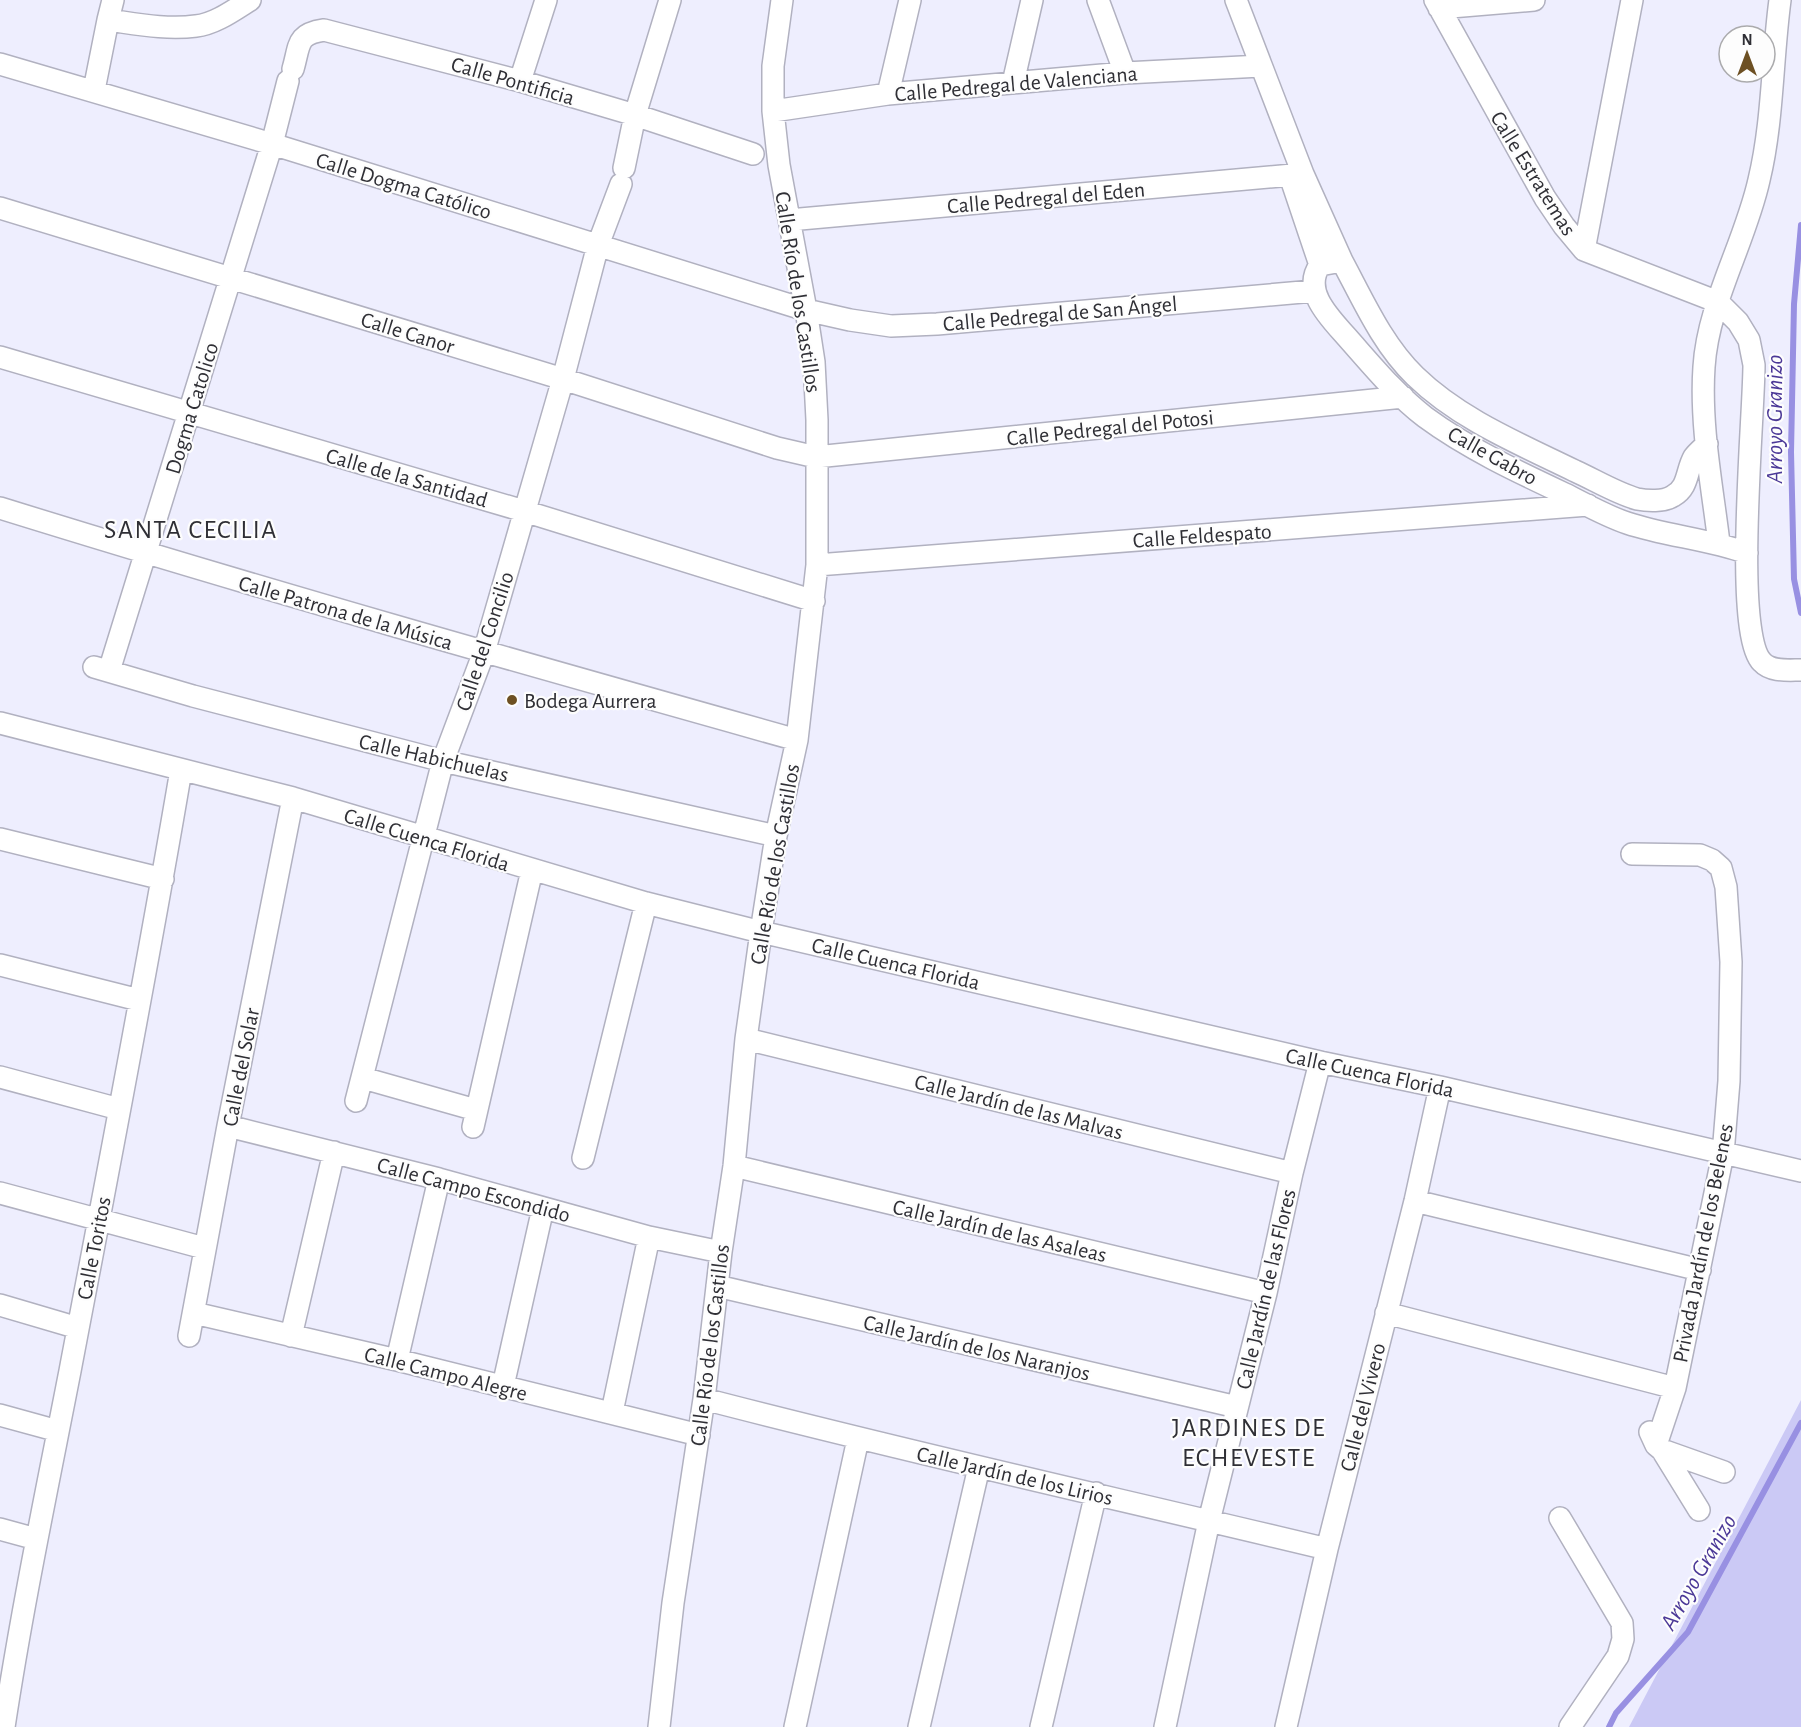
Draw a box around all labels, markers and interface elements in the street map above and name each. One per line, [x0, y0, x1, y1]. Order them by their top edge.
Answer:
north arrow [1717, 24, 1777, 84]
text: N [1741, 32, 1753, 48]
street label: Calle Pontificia [449, 53, 577, 109]
street label: Calle Pedregal de Valenciana [894, 62, 1138, 106]
street label: Calle Estratemas [1486, 108, 1580, 239]
street label: Calle Dogma Católico [313, 149, 494, 223]
street label: Calle Pedregal del Eden [946, 178, 1146, 218]
street label: Calle Río de los Castillos [771, 190, 825, 394]
street label: Calle Pedregal de San Ángel [942, 292, 1178, 335]
street label: Calle Canor [358, 308, 457, 358]
street label: Dogma Catolico [162, 340, 222, 477]
water label: Arroyo Granizo [1763, 354, 1787, 484]
street label: Calle Pedregal del Potosi [1006, 406, 1215, 450]
street label: Calle Gabro [1444, 422, 1541, 489]
street label: Calle de la Santidad [323, 444, 490, 512]
district label: SANTA CECILIA [104, 517, 278, 543]
street label: Calle Feldespato [1132, 520, 1272, 552]
street label: Calle del Concilio [452, 569, 518, 714]
street label: Calle Patrona de la Música [236, 572, 455, 654]
place label: Bodega Aurrera [524, 690, 657, 712]
marker: Bodega Aurrera [505, 693, 519, 707]
street label: Calle Habichuelas [357, 730, 511, 786]
street label: Calle Río de los Castillos [747, 762, 803, 966]
street label: Calle Cuenca Florida [341, 804, 512, 876]
street label: Calle Cuenca Florida [810, 934, 982, 994]
street label: Calle del Solar [219, 1006, 263, 1128]
street label: Calle Cuenca Florida [1284, 1044, 1456, 1102]
street label: Calle Jardín de las Malvas [912, 1070, 1125, 1144]
street label: Privada Jardín de los Belenes [1669, 1122, 1737, 1365]
street label: Calle Campo Escondido [375, 1154, 573, 1226]
street label: Calle Jardín de las Flores [1232, 1187, 1300, 1391]
street label: Calle Toritos [73, 1195, 115, 1301]
street label: Calle Jardín de las Asaleas [891, 1196, 1109, 1266]
street label: Calle Río de los Castillos [687, 1243, 733, 1447]
street label: Calle Jardín de los Naranjos [861, 1311, 1092, 1385]
street label: Calle del Vivero [1336, 1341, 1390, 1474]
street label: Calle Campo Alegre [362, 1343, 529, 1405]
district label: JARDINES DE ECHEVESTE [1172, 1415, 1326, 1471]
street label: Calle Jardín de los Lirios [915, 1443, 1115, 1509]
water label: Arroyo Granizo [1656, 1511, 1742, 1635]

